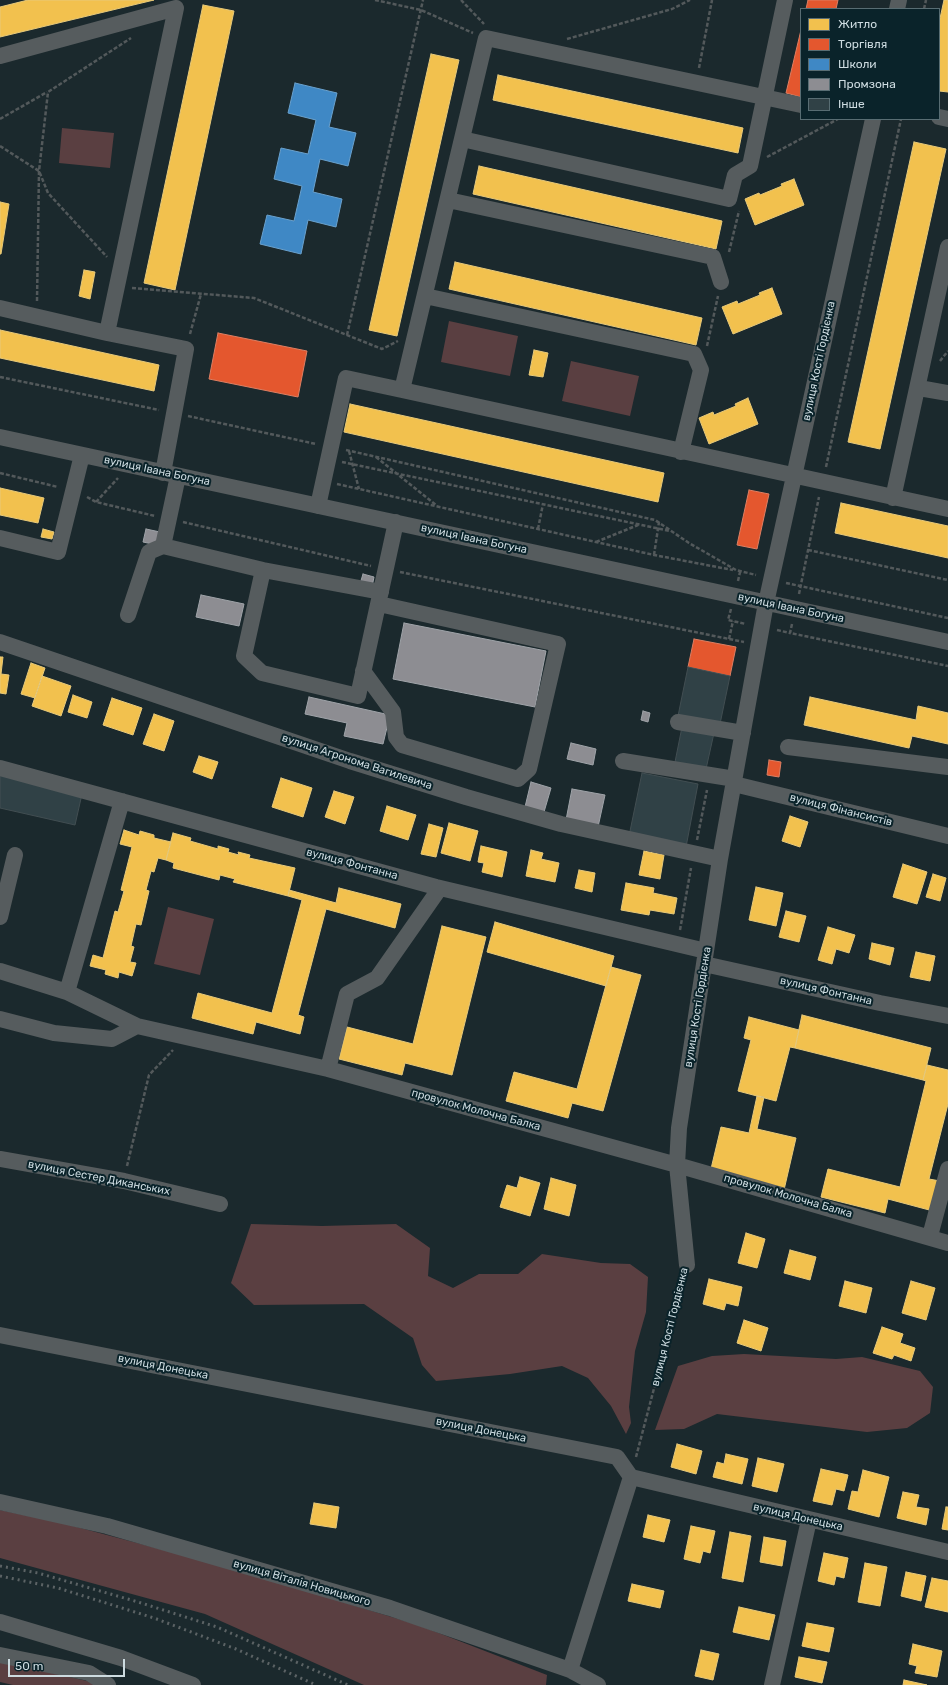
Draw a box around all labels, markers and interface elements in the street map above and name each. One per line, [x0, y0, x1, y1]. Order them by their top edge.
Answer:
legend [800, 8, 940, 120]
text: Житло [838, 17, 877, 31]
text: Торгівля [838, 37, 887, 51]
text: Школи [838, 57, 877, 71]
text: Промзона [838, 77, 896, 91]
text: Інше [838, 97, 865, 111]
street label: вулиця Кості Гордієнка [800, 300, 838, 422]
street label: вулиця Івана Богуна [103, 453, 211, 489]
street label: вулиця Івана Богуна [420, 521, 528, 557]
street label: вулиця Івана Богуна [737, 590, 845, 626]
street label: вулиця Агронома Вагилевича [280, 731, 434, 793]
street label: вулиця Фінансистів [788, 791, 894, 829]
street label: вулиця Фонтанна [305, 845, 399, 883]
street label: вулиця Кості Гордієнка [682, 946, 714, 1068]
street label: вулиця Фонтанна [779, 974, 873, 1008]
street label: провулок Молочна Балка [410, 1086, 542, 1134]
street label: вулиця Сестер Диканських [27, 1158, 171, 1198]
street label: провулок Молочна Балка [722, 1171, 854, 1221]
street label: вулиця Кості Гордієнка [649, 1266, 691, 1388]
street label: вулиця Донецька [117, 1352, 209, 1382]
street label: вулиця Донецька [435, 1415, 527, 1445]
street label: вулиця Донецька [752, 1500, 844, 1534]
street label: вулиця Віталія Новицького [232, 1557, 372, 1609]
scale bar [10, 1651, 127, 1677]
text: 50 m [15, 1659, 43, 1673]

